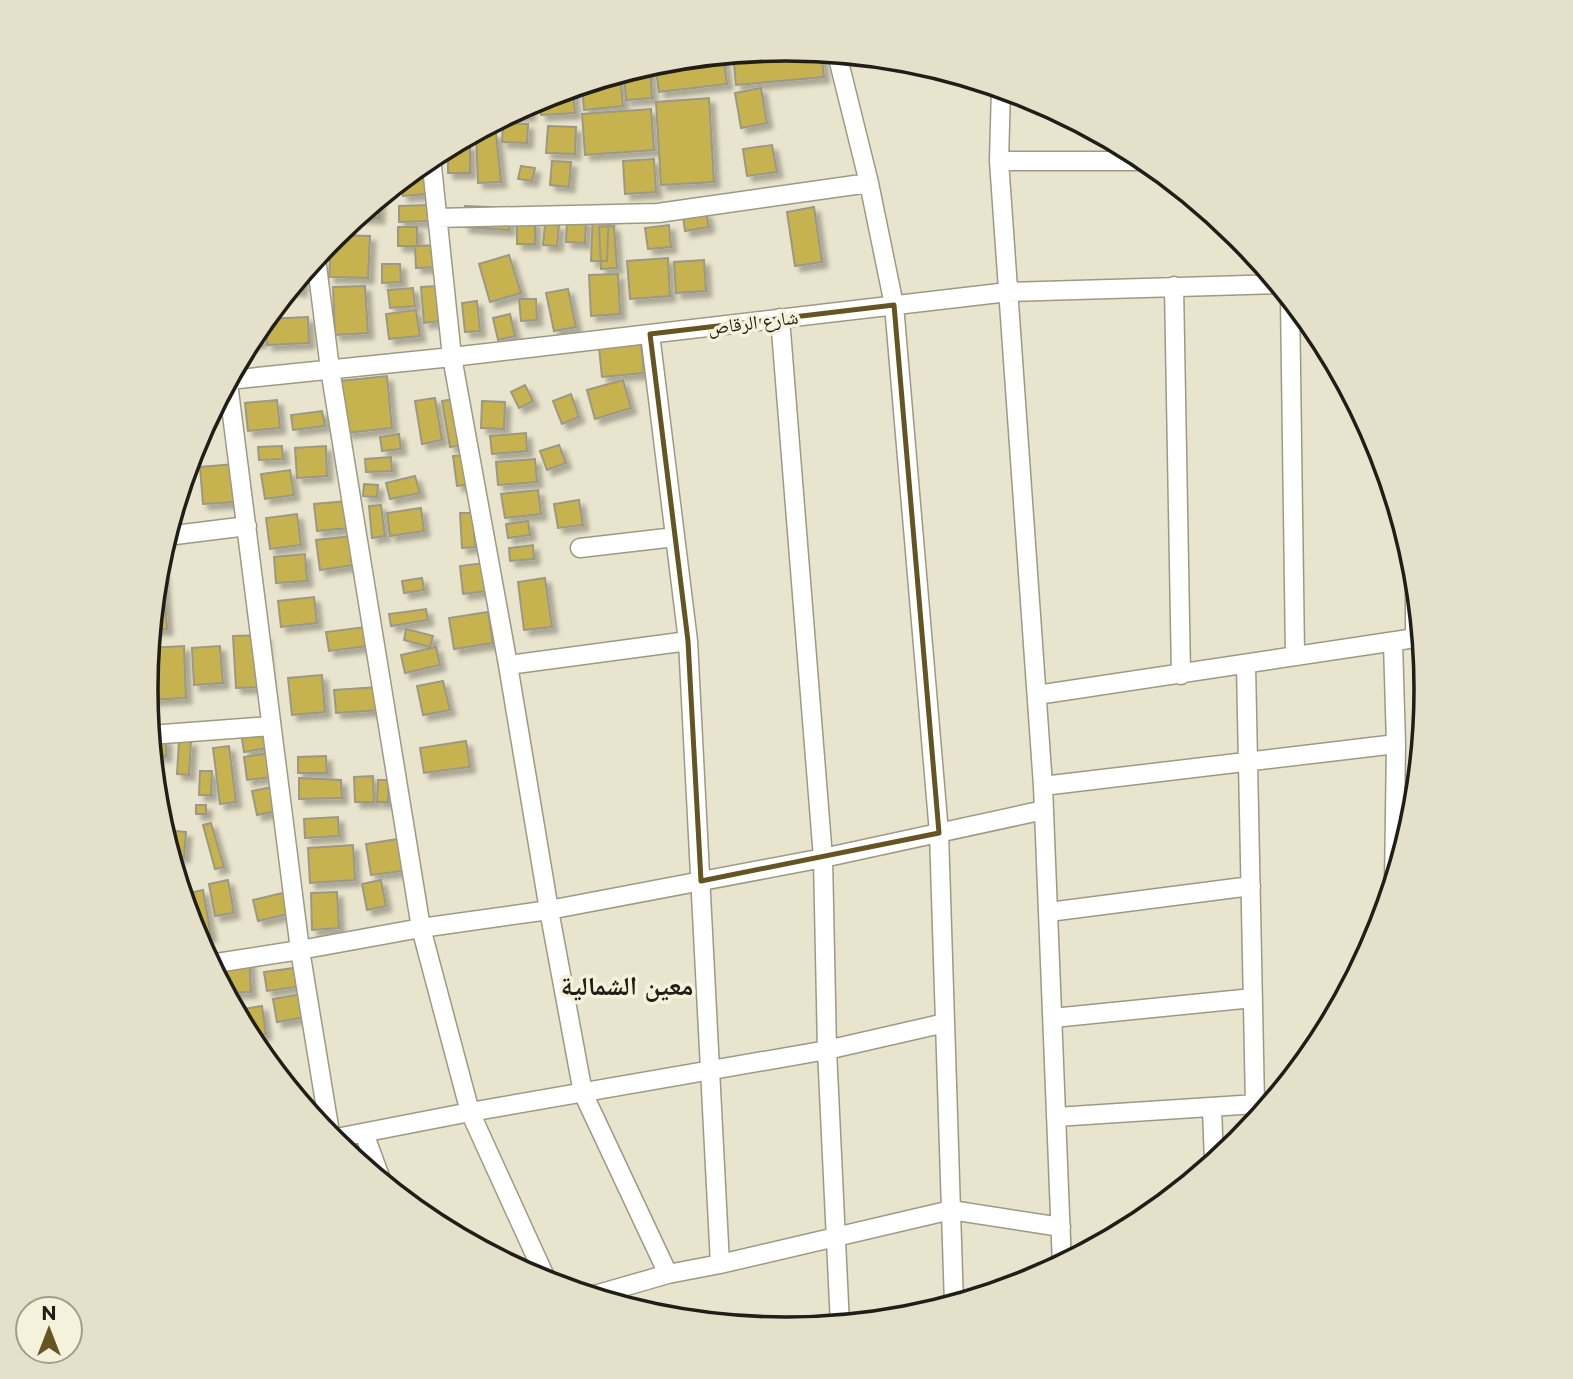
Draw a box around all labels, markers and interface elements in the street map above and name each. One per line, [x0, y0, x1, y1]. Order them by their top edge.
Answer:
street label: شارع الرقاص [707, 306, 800, 339]
district label: معين الشمالية [561, 970, 693, 1002]
north arrow [14, 1295, 84, 1365]
text: N [41, 1302, 57, 1325]

